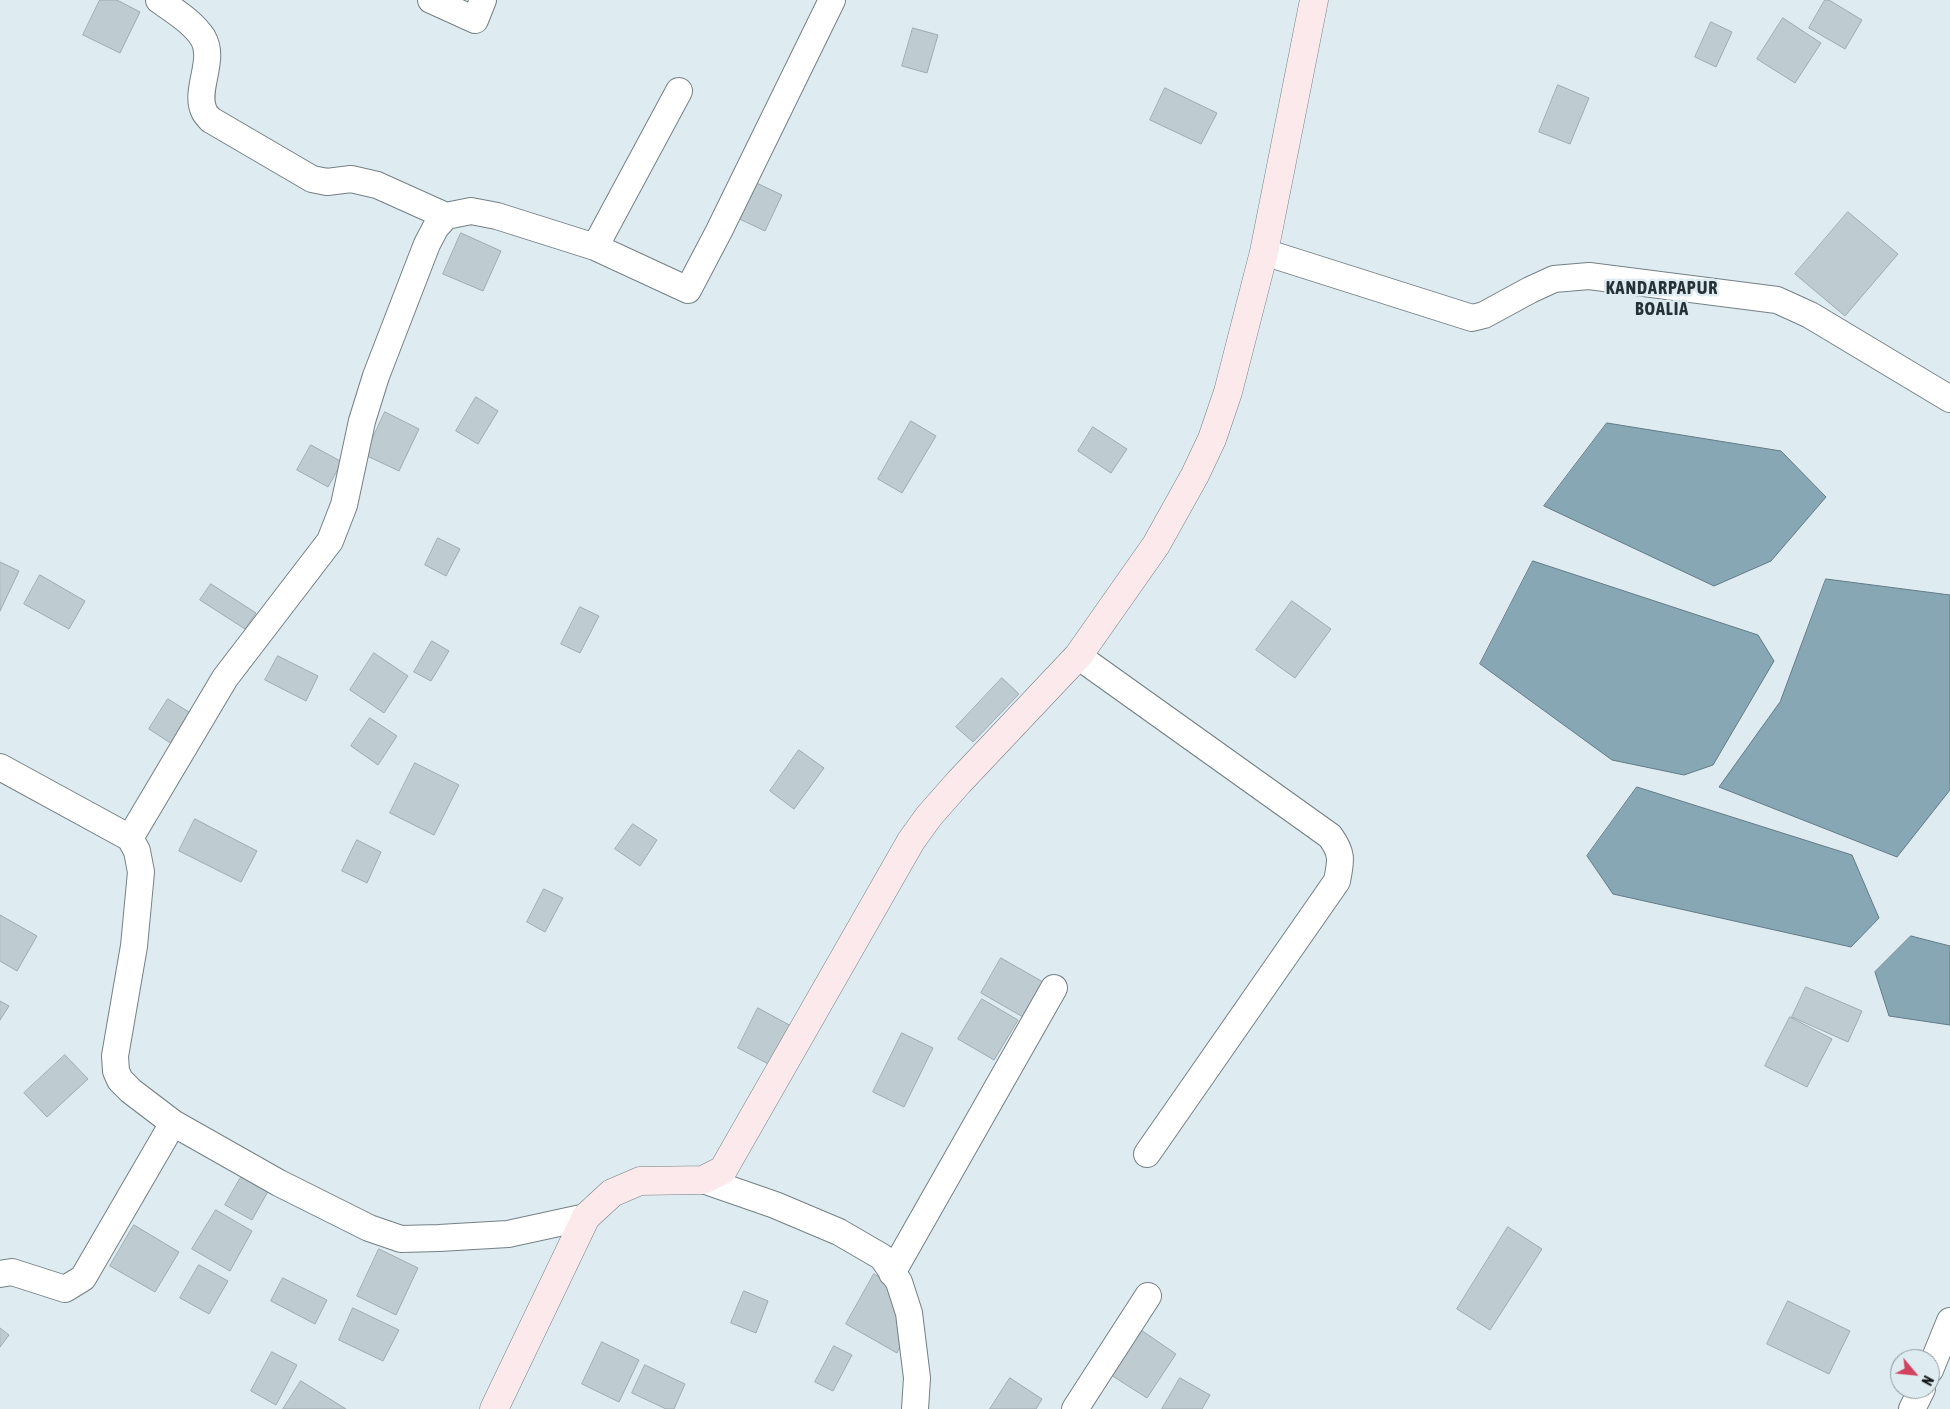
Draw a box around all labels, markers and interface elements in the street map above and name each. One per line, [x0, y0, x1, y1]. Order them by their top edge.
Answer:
district label: KANDARPAPUR BOALIA [1604, 277, 1720, 320]
north arrow [1890, 1349, 1940, 1399]
text: N [1918, 1373, 1936, 1388]

